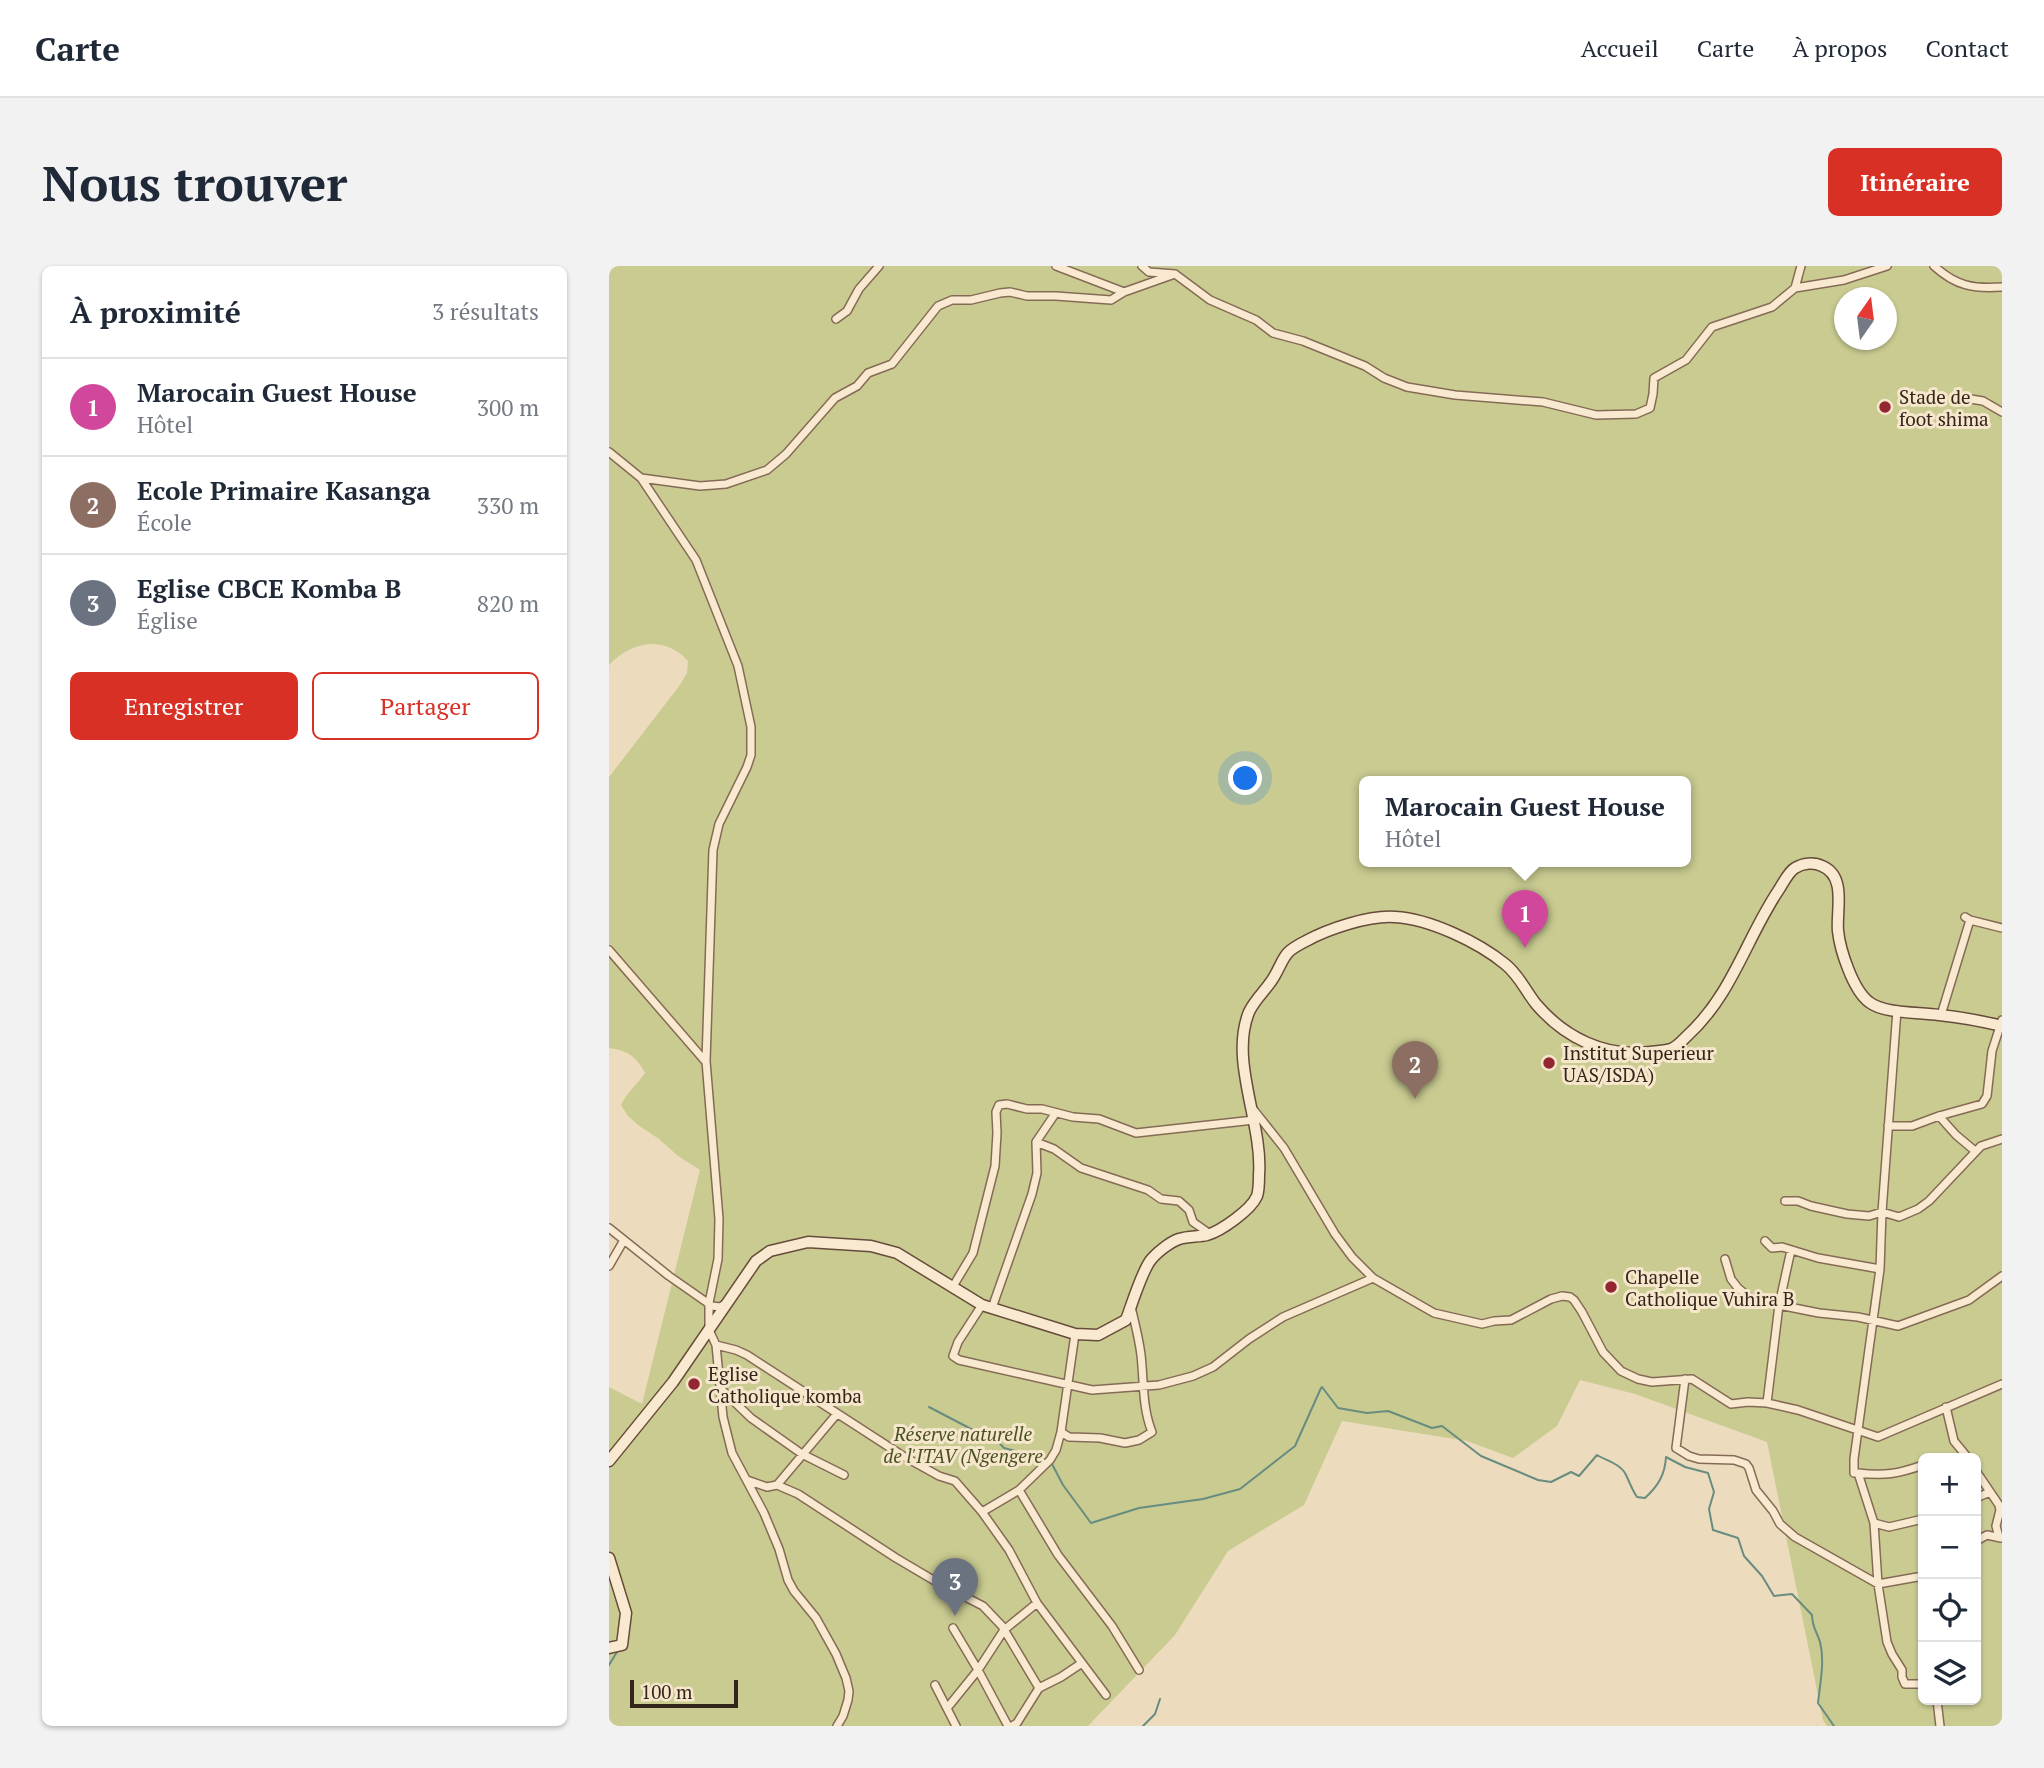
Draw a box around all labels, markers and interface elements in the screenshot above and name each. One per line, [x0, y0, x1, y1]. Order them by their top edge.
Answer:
text: Carte [35, 27, 120, 70]
text: Accueil [1581, 32, 1659, 64]
text: Carte [1697, 32, 1754, 64]
text: À propos [1792, 32, 1888, 64]
text: Contact [1926, 32, 2009, 64]
button: Itinéraire [1828, 148, 2002, 216]
text: Nous trouver [42, 150, 347, 215]
north arrow [1834, 287, 1897, 350]
text: À proximité [70, 292, 241, 332]
text: 3 résultats [432, 296, 539, 327]
text: Marocain Guest House [137, 375, 417, 409]
place label: Stade de foot shima [1899, 384, 1989, 431]
text: 1 [87, 392, 100, 423]
text: 300 m [477, 392, 539, 423]
marker: Stade de foot shima [1877, 399, 1893, 415]
text: Hôtel [137, 409, 193, 440]
text: Ecole Primaire Kasanga [137, 473, 431, 507]
text: 2 [87, 490, 100, 521]
text: 330 m [477, 490, 539, 521]
text: École [137, 507, 192, 538]
text: Eglise CBCE Komba B [137, 571, 401, 605]
text: 3 [87, 588, 100, 619]
text: 820 m [477, 588, 539, 619]
text: Église [137, 605, 198, 636]
button: Enregistrer [70, 672, 298, 740]
button: Partager [312, 672, 539, 740]
your location [1228, 761, 1262, 795]
popup [1359, 776, 1691, 867]
text: Marocain Guest House [1385, 789, 1665, 823]
text: Hôtel [1385, 823, 1441, 854]
pin: 1 [1502, 890, 1548, 948]
place label: Institut Superieur UAS/ISDA) [1563, 1040, 1714, 1087]
pin: 2 [1392, 1041, 1438, 1099]
marker: Institut Superieur UAS/ISDA) [1541, 1055, 1557, 1071]
place label: Chapelle Catholique Vuhira B [1625, 1264, 1794, 1311]
marker: Chapelle Catholique Vuhira B [1603, 1279, 1619, 1295]
place label: Eglise Catholique komba [708, 1361, 862, 1408]
marker: Eglise Catholique komba [686, 1376, 702, 1392]
park label: Réserve naturelle de l'ITAV (Ngengere [883, 1421, 1043, 1468]
map controls [1918, 1453, 1981, 1705]
button: + [1918, 1453, 1981, 1516]
button: − [1918, 1516, 1981, 1579]
pin: 3 [932, 1558, 978, 1616]
button: locate [1918, 1579, 1981, 1642]
button: layers [1918, 1642, 1981, 1705]
scale bar [630, 1677, 739, 1709]
text: 100 m [641, 1679, 692, 1704]

